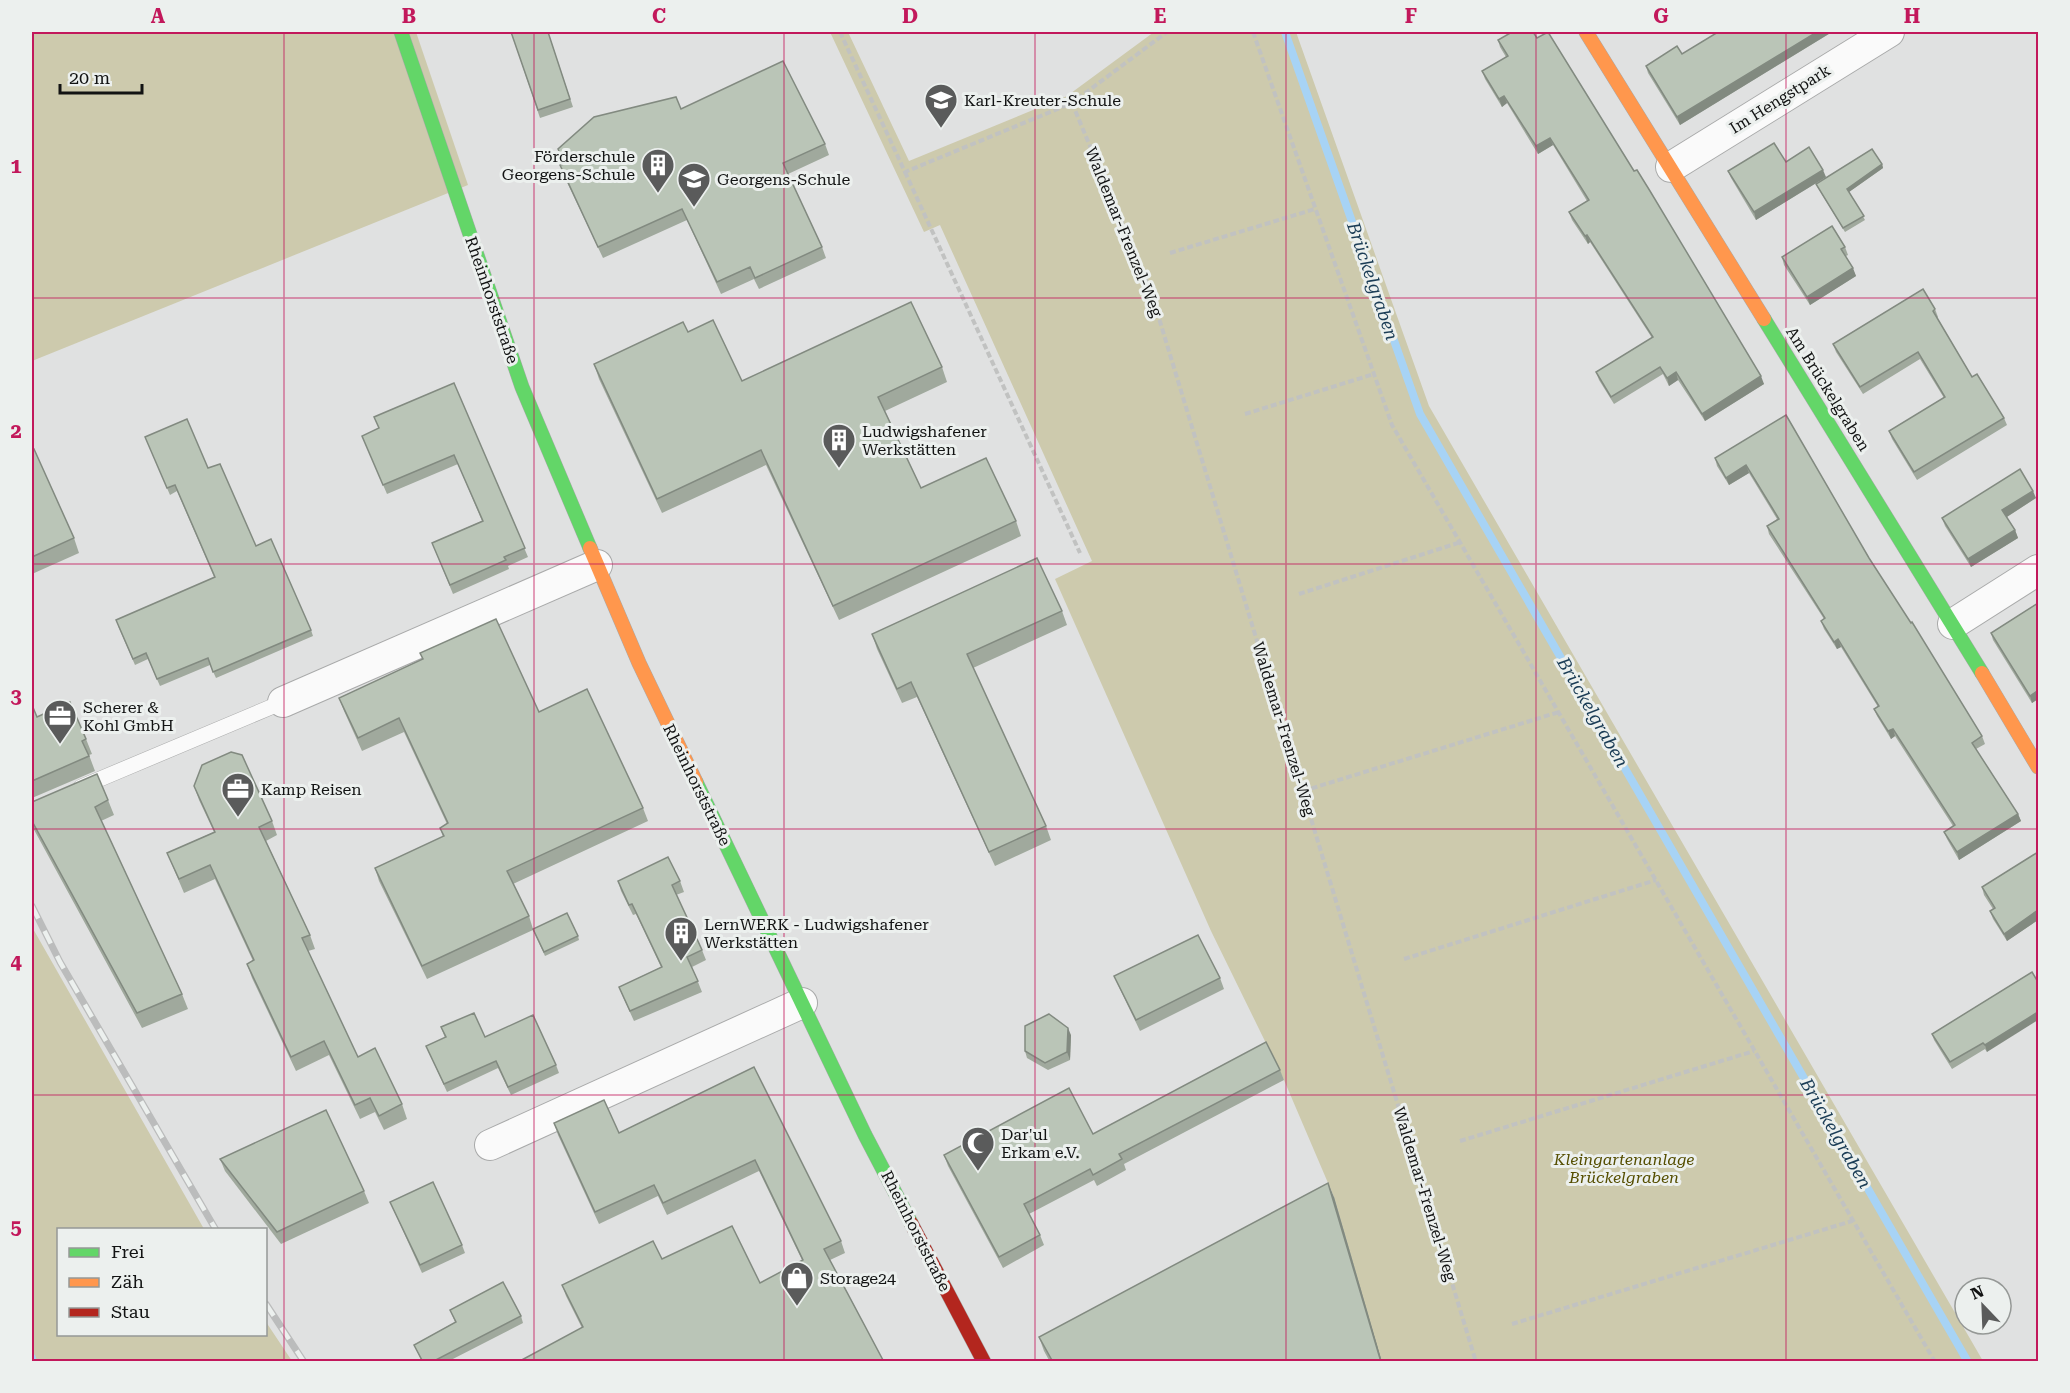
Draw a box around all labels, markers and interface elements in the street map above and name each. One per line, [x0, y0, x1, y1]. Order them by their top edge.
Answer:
text: A [151, 4, 166, 28]
text: B [402, 4, 416, 28]
text: C [652, 4, 666, 28]
text: D [902, 4, 918, 28]
text: E [1154, 4, 1167, 28]
text: F [1405, 4, 1417, 28]
text: G [1653, 4, 1669, 28]
text: H [1904, 4, 1920, 28]
scale bar [60, 57, 142, 95]
street label: Im Hengstpark [1726, 60, 1834, 138]
text: 20 m [69, 67, 110, 88]
school or university icon: Karl-Kreuter-Schule [923, 82, 959, 129]
place label: Karl-Kreuter-Schule [964, 91, 1121, 110]
street label: Waldemar-Frenzel-Weg [1081, 144, 1167, 320]
place label: Förderschule Georgens-Schule [502, 147, 635, 184]
building icon: Förderschule Georgens-Schule [640, 147, 676, 194]
text: 1 [10, 154, 22, 178]
school or university icon: Georgens-Schule [676, 161, 712, 208]
place label: Georgens-Schule [717, 170, 850, 189]
water label: Brückelgraben [1343, 218, 1403, 343]
street label: Rheinhorststraße [461, 234, 523, 366]
street label: Am Brückelgraben [1782, 323, 1874, 455]
text: 2 [10, 419, 22, 443]
building icon: Ludwigshafener Werkstätten [821, 422, 857, 469]
place label: Ludwigshafener Werkstätten [862, 422, 987, 459]
street label: Waldemar-Frenzel-Weg [1248, 640, 1320, 819]
water label: Brückelgraben [1552, 652, 1633, 771]
text: 3 [10, 684, 22, 708]
office icon: Scherer & Kohl GmbH [42, 698, 78, 745]
place label: Scherer & Kohl GmbH [83, 698, 174, 735]
street label: Rheinhorststraße [659, 721, 735, 849]
office icon: Kamp Reisen [220, 771, 256, 818]
place label: Kamp Reisen [261, 780, 362, 799]
building icon: LernWERK - Ludwigshafener Werkstätten [663, 915, 699, 962]
place label: LernWERK - Ludwigshafener Werkstätten [704, 915, 929, 952]
text: 4 [10, 950, 22, 974]
water label: Brückelgraben [1795, 1073, 1876, 1192]
street label: Waldemar-Frenzel-Weg [1389, 1105, 1461, 1284]
mosque icon: Dar'ul Erkam e.V. [960, 1125, 996, 1172]
place label: Dar'ul Erkam e.V. [1001, 1125, 1080, 1162]
park label: Kleingartenanlage Brückelgraben [1553, 1150, 1694, 1187]
street label: Rheinhorststraße [877, 1167, 955, 1295]
text: 5 [10, 1215, 22, 1239]
legend [57, 1228, 267, 1336]
text: Frei [111, 1241, 145, 1262]
shop icon: Storage24 [779, 1260, 815, 1307]
place label: Storage24 [820, 1269, 896, 1288]
text: Zäh [111, 1271, 144, 1292]
north arrow [1953, 1276, 2013, 1336]
text: N [1968, 1281, 1987, 1304]
text: Stau [111, 1301, 150, 1322]

